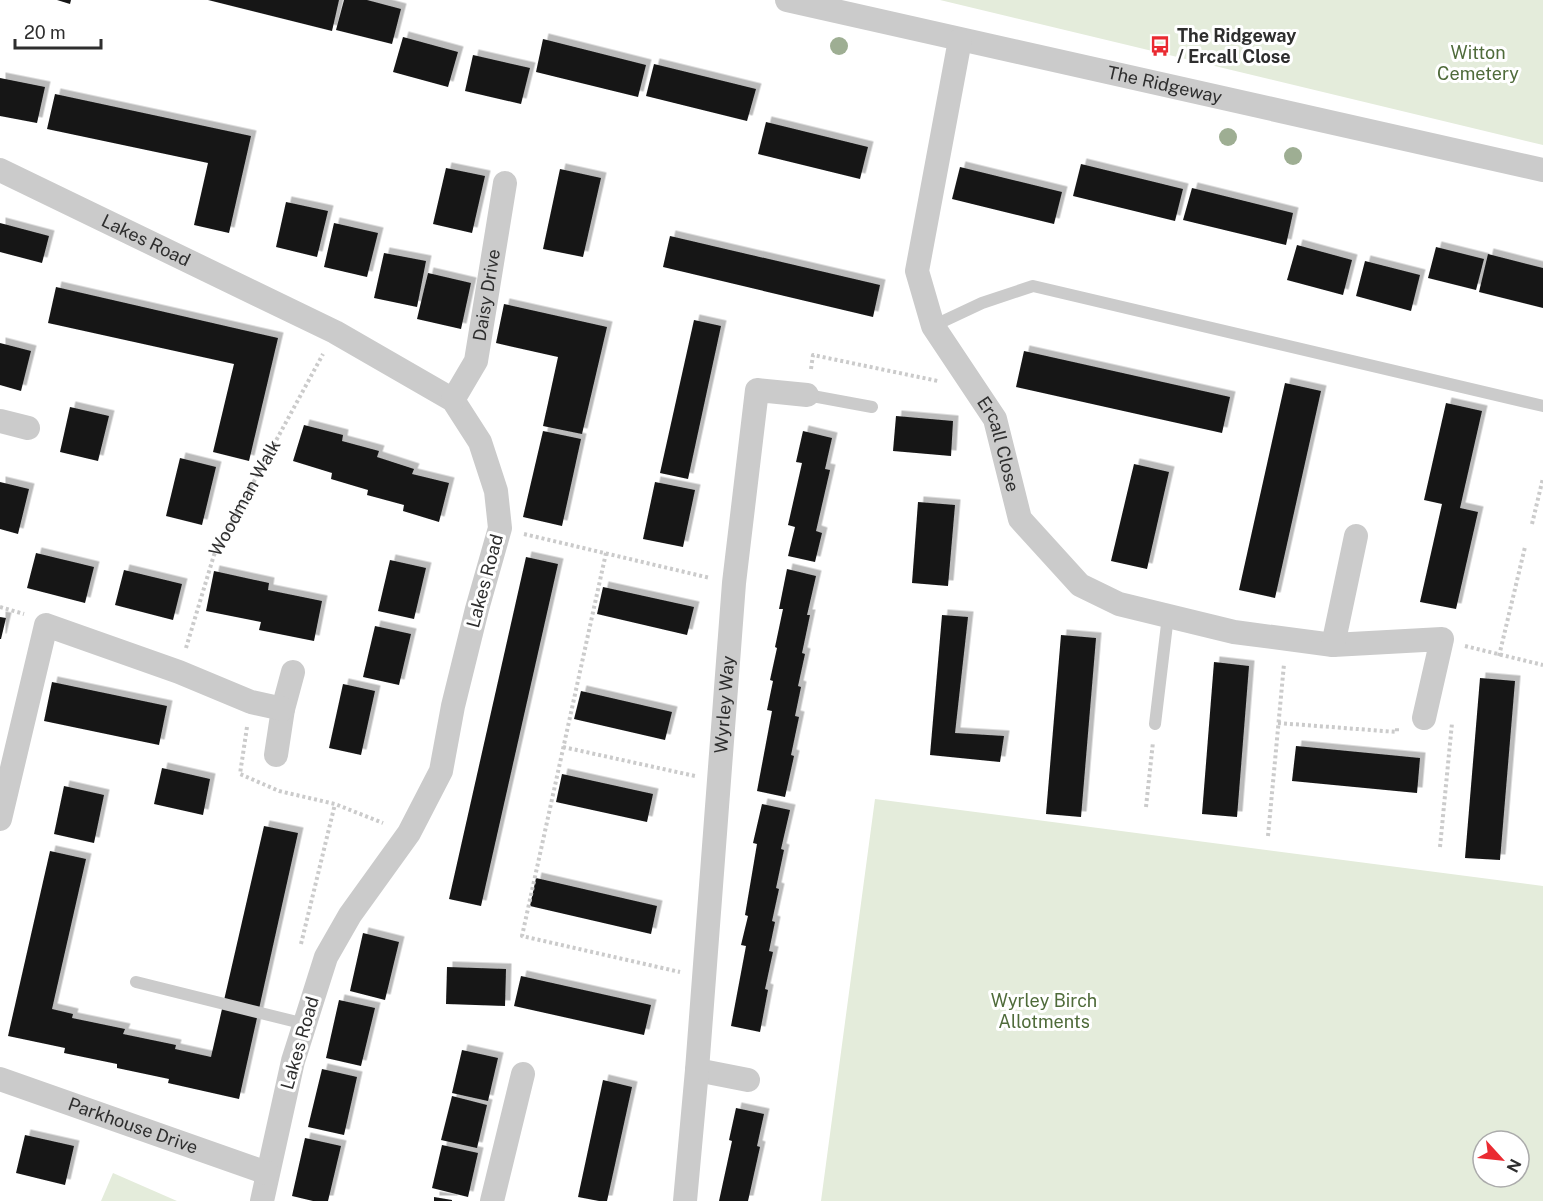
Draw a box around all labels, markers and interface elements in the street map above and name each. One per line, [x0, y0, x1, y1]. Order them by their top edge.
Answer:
scale bar [15, 12, 100, 50]
text: 20 m [24, 22, 66, 43]
place label: The Ridgeway / Ercall Close [1177, 25, 1296, 67]
bus stop icon: The Ridgeway / Ercall Close [1148, 34, 1172, 58]
park label: Witton Cemetery [1437, 42, 1519, 84]
street label: The Ridgeway [1105, 61, 1224, 108]
street label: Lakes Road [98, 210, 194, 270]
street label: Daisy Drive [468, 247, 504, 343]
street label: Ercall Close [973, 392, 1024, 494]
street label: Woodman Walk [204, 436, 285, 560]
street label: Lakes Road [462, 532, 507, 630]
street label: Wyrley Way [710, 654, 738, 754]
park label: Wyrley Birch Allotments [991, 990, 1097, 1032]
street label: Lakes Road [276, 994, 323, 1092]
street label: Parkhouse Drive [65, 1093, 201, 1158]
north arrow [1471, 1129, 1531, 1189]
text: N [1503, 1156, 1525, 1175]

